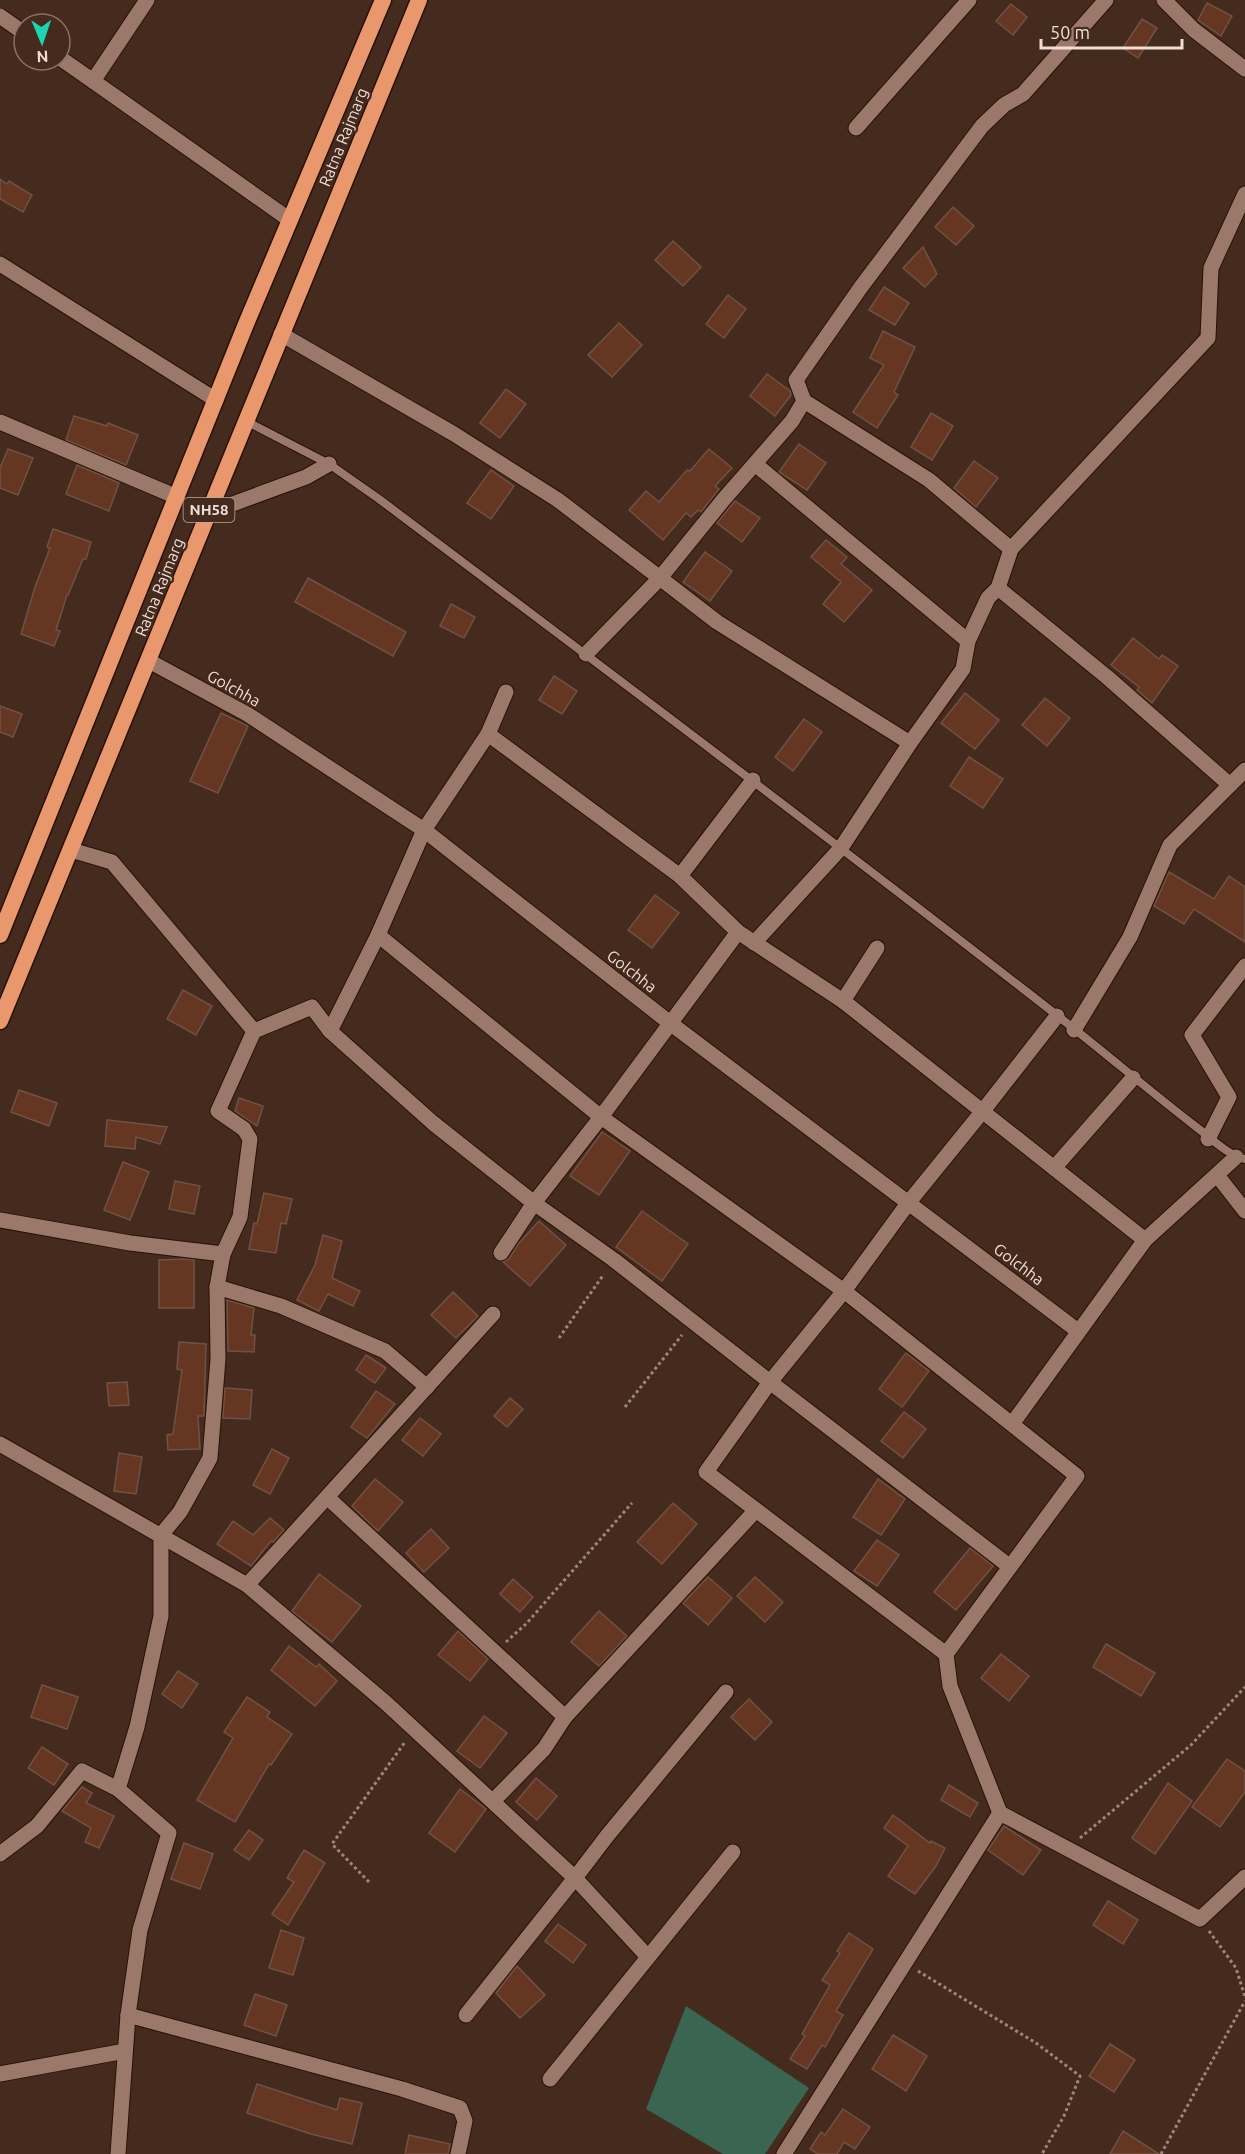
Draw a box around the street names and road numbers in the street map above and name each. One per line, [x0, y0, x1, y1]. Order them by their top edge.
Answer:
street label: Ratna Rajmarg [315, 85, 371, 189]
road number: NH58 [184, 498, 234, 522]
street label: Ratna Rajmarg [131, 535, 187, 639]
street label: Golchha [204, 666, 264, 710]
street label: Golchha [604, 946, 660, 996]
street label: Golchha [990, 1239, 1048, 1289]

